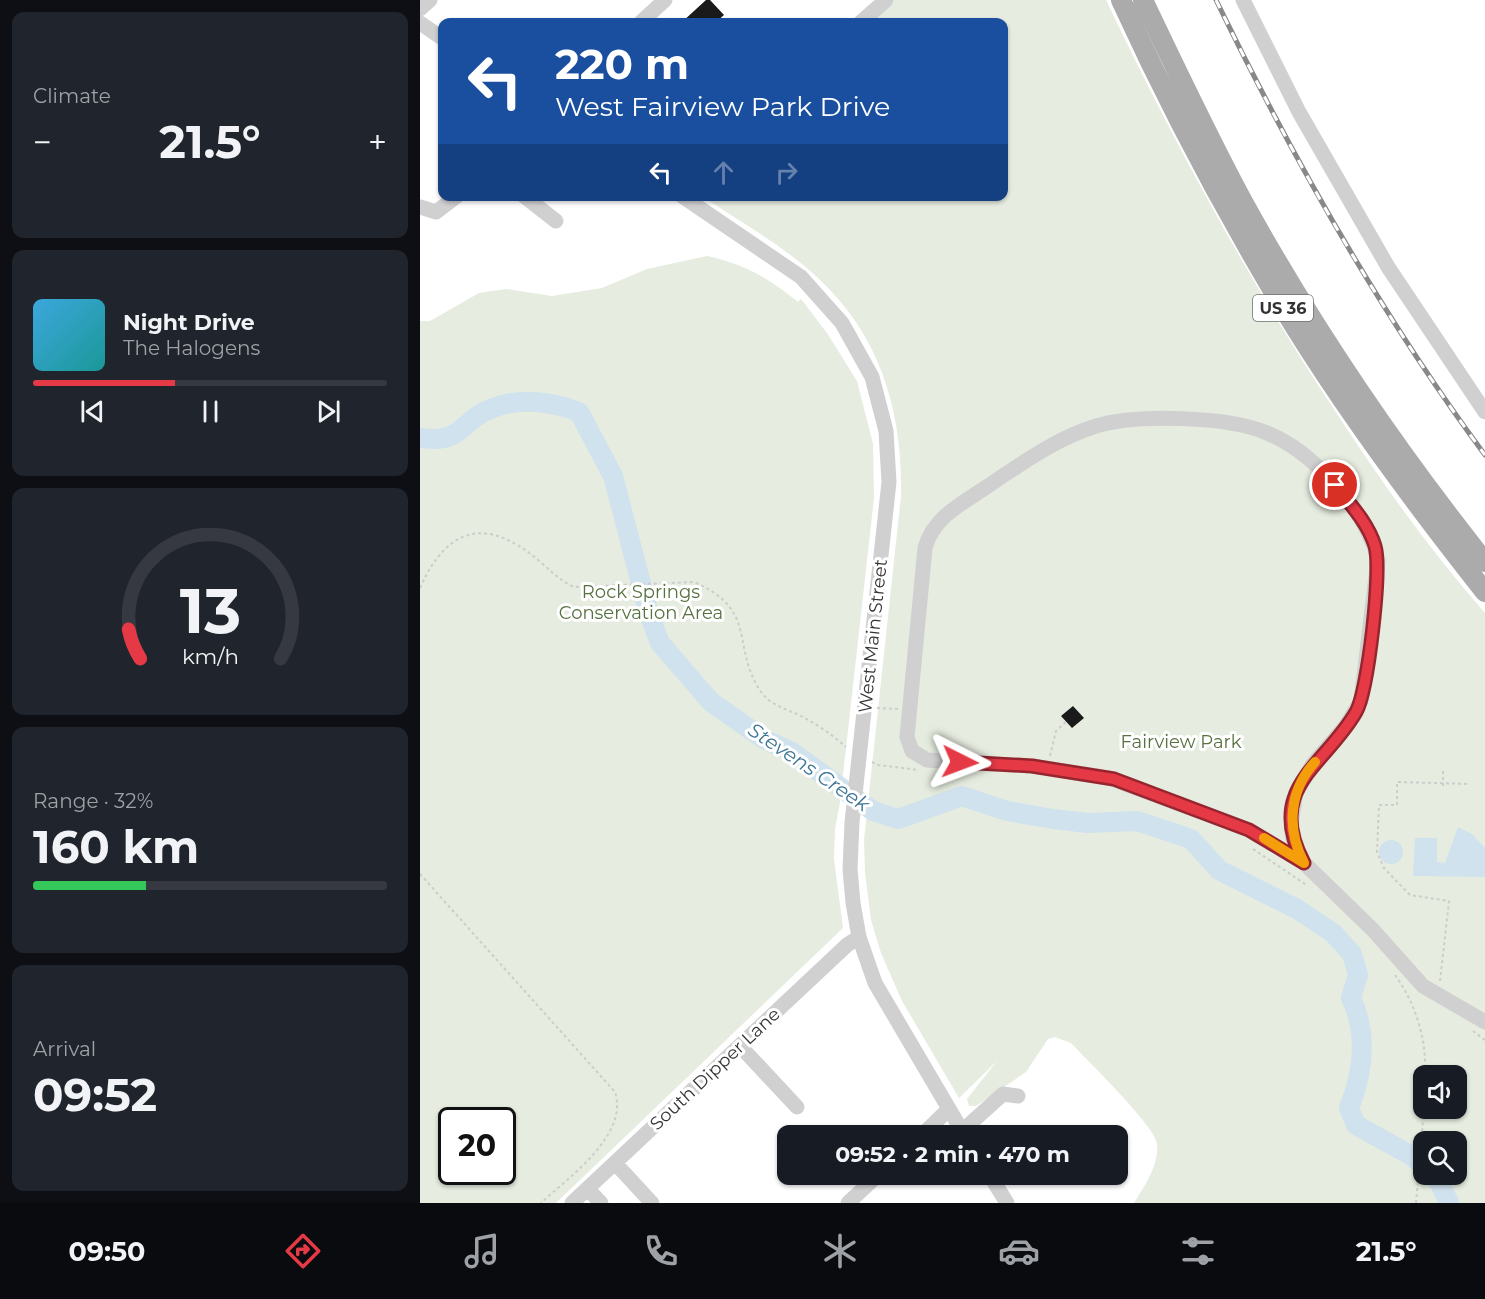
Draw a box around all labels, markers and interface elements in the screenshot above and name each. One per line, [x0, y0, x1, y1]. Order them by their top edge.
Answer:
text: 220 m [555, 38, 689, 90]
icon: left [456, 42, 534, 120]
text: Climate [33, 84, 111, 108]
text: West Fairview Park Drive [555, 90, 890, 123]
text: 21.5° [159, 114, 261, 169]
text: − [33, 122, 52, 162]
text: + [368, 122, 387, 162]
icon: left [644, 156, 677, 189]
icon: ahead [707, 156, 740, 189]
icon: right [770, 156, 803, 189]
road number: US 36 [1253, 295, 1313, 321]
text: Night Drive [123, 309, 255, 336]
text: The Halogens [123, 336, 260, 360]
icon: previous [76, 395, 109, 428]
icon: pause [194, 395, 227, 428]
icon: next [312, 395, 345, 428]
pin [1309, 459, 1360, 510]
icon: arrive [1318, 468, 1351, 501]
street label: West Main Street [854, 558, 892, 714]
text: 13 [179, 573, 241, 649]
park label: Rock Springs Conservation Area [559, 581, 723, 624]
text: km/h [181, 643, 239, 669]
water label: Stevens Creek [744, 718, 875, 817]
position arrow [928, 730, 992, 794]
park label: Fairview Park [1121, 731, 1242, 753]
text: Range · 32% [33, 789, 153, 813]
text: 160 km [33, 819, 199, 874]
street label: South Dipper Lane [645, 1003, 785, 1135]
text: Arrival [33, 1037, 96, 1061]
map controls [1413, 1065, 1467, 1185]
button: sound [1413, 1065, 1467, 1119]
text: 09:52 [33, 1067, 157, 1122]
speed limit sign: 20 [438, 1107, 516, 1185]
button: search [1413, 1131, 1467, 1185]
text: 09:52 · 2 min · 470 m [835, 1141, 1070, 1168]
icon: directions [282, 1230, 324, 1272]
icon: music [461, 1230, 503, 1272]
icon: phone [640, 1230, 682, 1272]
icon: climate [819, 1230, 861, 1272]
icon: car [998, 1230, 1040, 1272]
icon: filters [1177, 1230, 1219, 1272]
text: 09:50 [68, 1235, 145, 1268]
text: 21.5° [1356, 1235, 1416, 1268]

